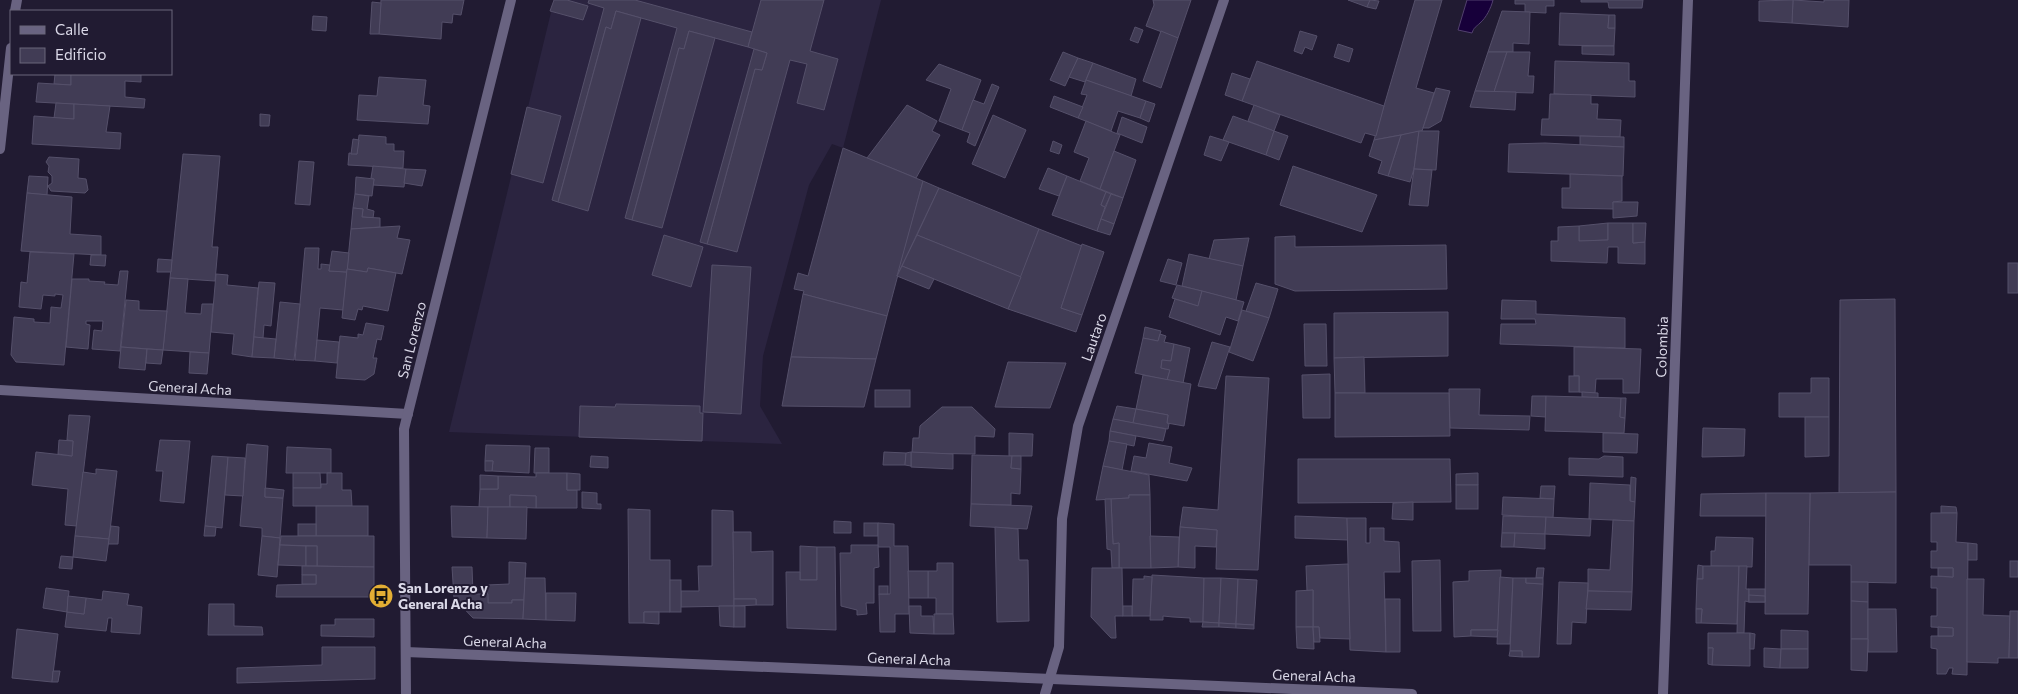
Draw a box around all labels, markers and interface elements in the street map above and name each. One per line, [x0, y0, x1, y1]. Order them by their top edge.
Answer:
legend [10, 10, 172, 75]
text: Calle [55, 20, 89, 38]
text: Edificio [55, 45, 106, 63]
street label: San Lorenzo [394, 300, 429, 380]
street label: Lautaro [1077, 310, 1110, 363]
street label: Colombia [1652, 316, 1671, 378]
street label: General Acha [148, 377, 232, 398]
place label: San Lorenzo y General Acha [398, 579, 488, 612]
bus stop icon: San Lorenzo y General Acha [368, 583, 394, 609]
street label: General Acha [463, 632, 547, 651]
street label: General Acha [867, 649, 951, 668]
street label: General Acha [1272, 666, 1356, 685]

